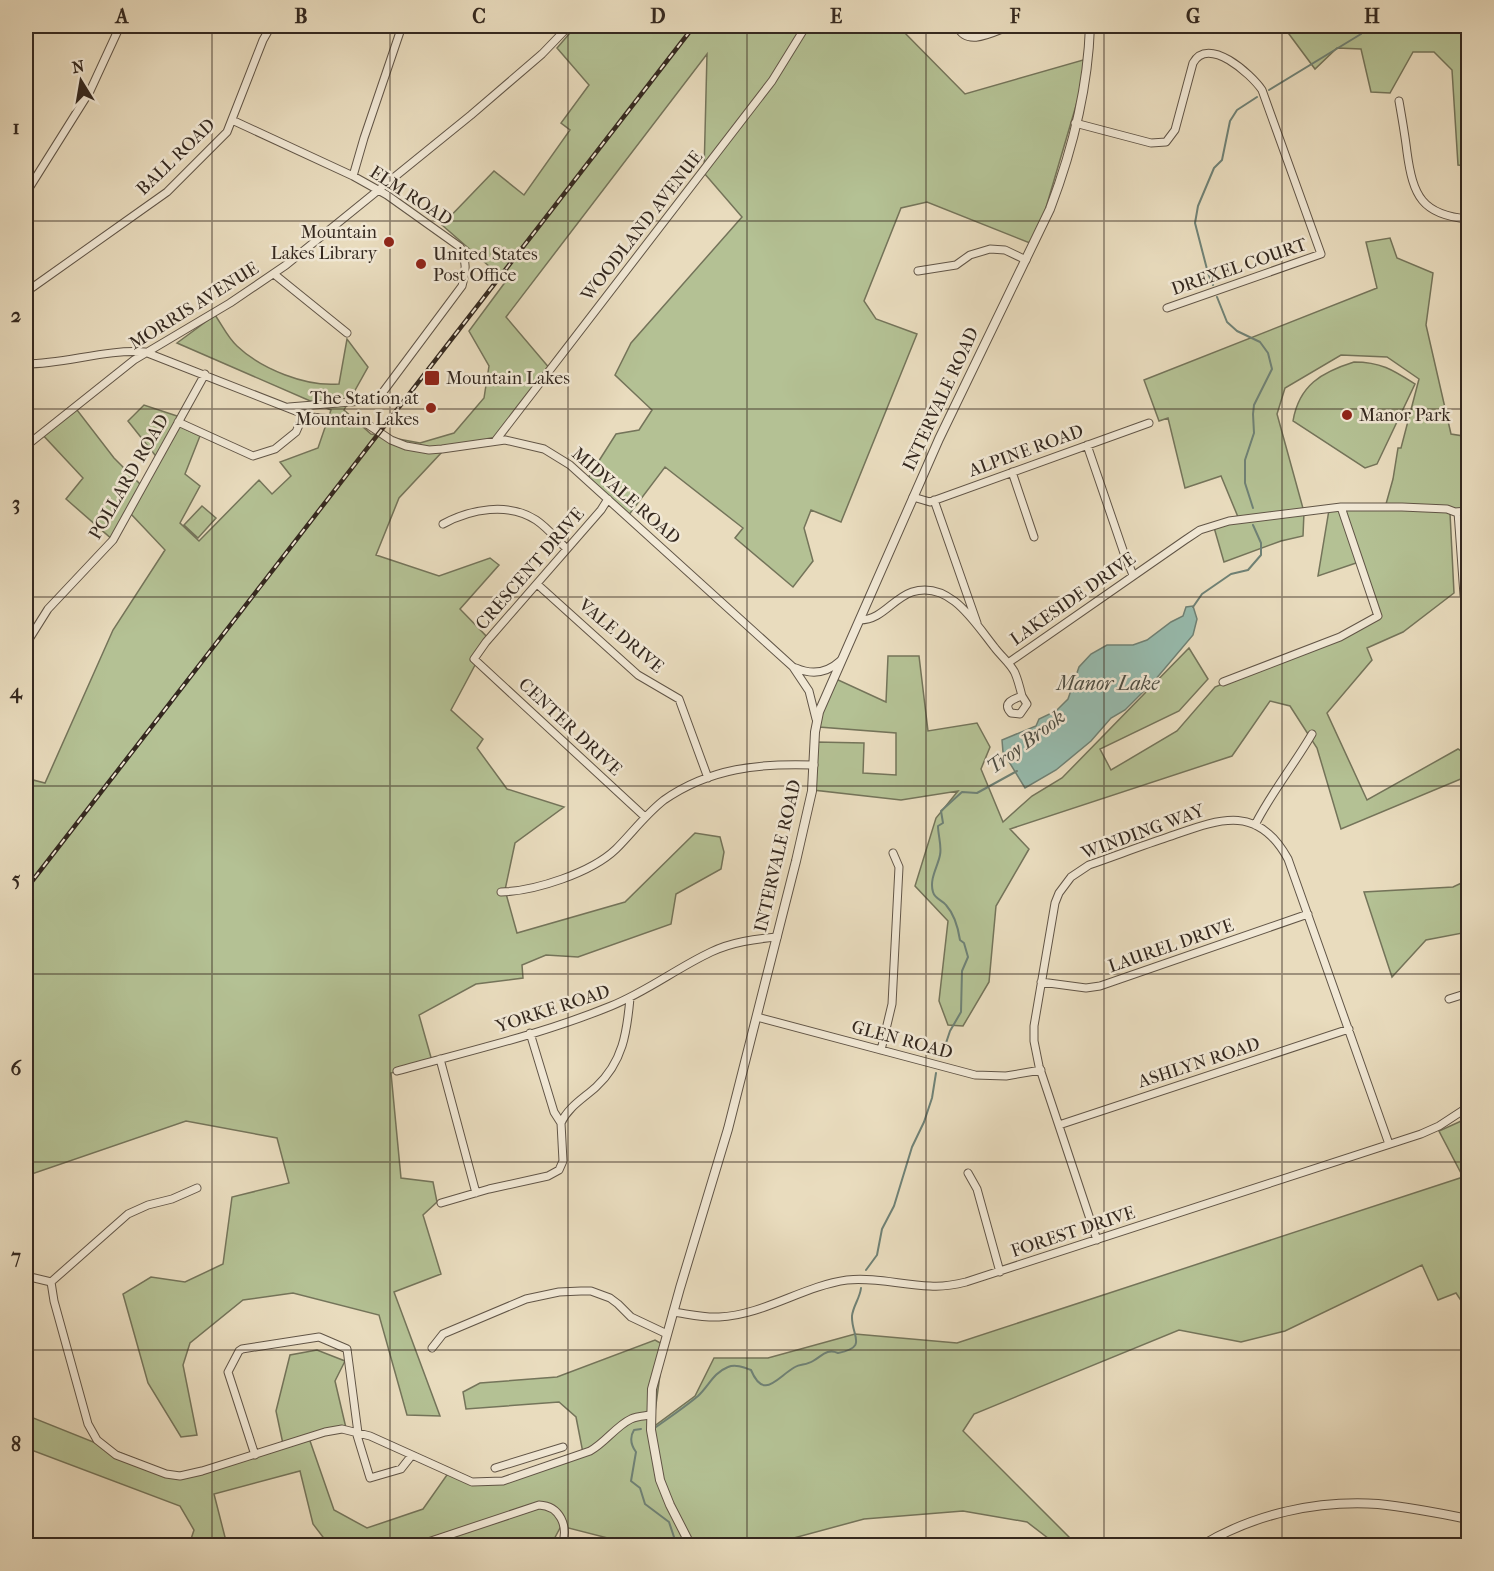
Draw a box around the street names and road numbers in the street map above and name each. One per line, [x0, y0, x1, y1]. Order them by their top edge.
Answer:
street label: BALL ROAD [132, 114, 220, 200]
street label: WOODLAND AVENUE [576, 147, 707, 306]
street label: ELM ROAD [366, 162, 456, 230]
street label: DREXEL COURT [1168, 234, 1310, 300]
street label: MORRIS AVENUE [125, 258, 263, 354]
street label: INTERVALE ROAD [899, 324, 983, 474]
street label: POLLARD ROAD [85, 411, 173, 543]
street label: ALPINE ROAD [965, 420, 1086, 482]
street label: MIDVALE ROAD [568, 443, 684, 549]
street label: CRESCENT DRIVE [471, 504, 589, 634]
street label: LAKESIDE DRIVE [1006, 548, 1140, 650]
street label: VALE DRIVE [573, 594, 668, 678]
street label: CENTER DRIVE [514, 674, 626, 780]
street label: INTERVALE ROAD [750, 778, 806, 934]
street label: WINDING WAY [1078, 800, 1208, 864]
street label: LAUREL DRIVE [1105, 915, 1237, 977]
street label: YORKE ROAD [492, 981, 613, 1038]
street label: GLEN ROAD [849, 1016, 955, 1064]
street label: ASHLYN ROAD [1134, 1033, 1263, 1093]
street label: FOREST DRIVE [1008, 1202, 1138, 1262]

